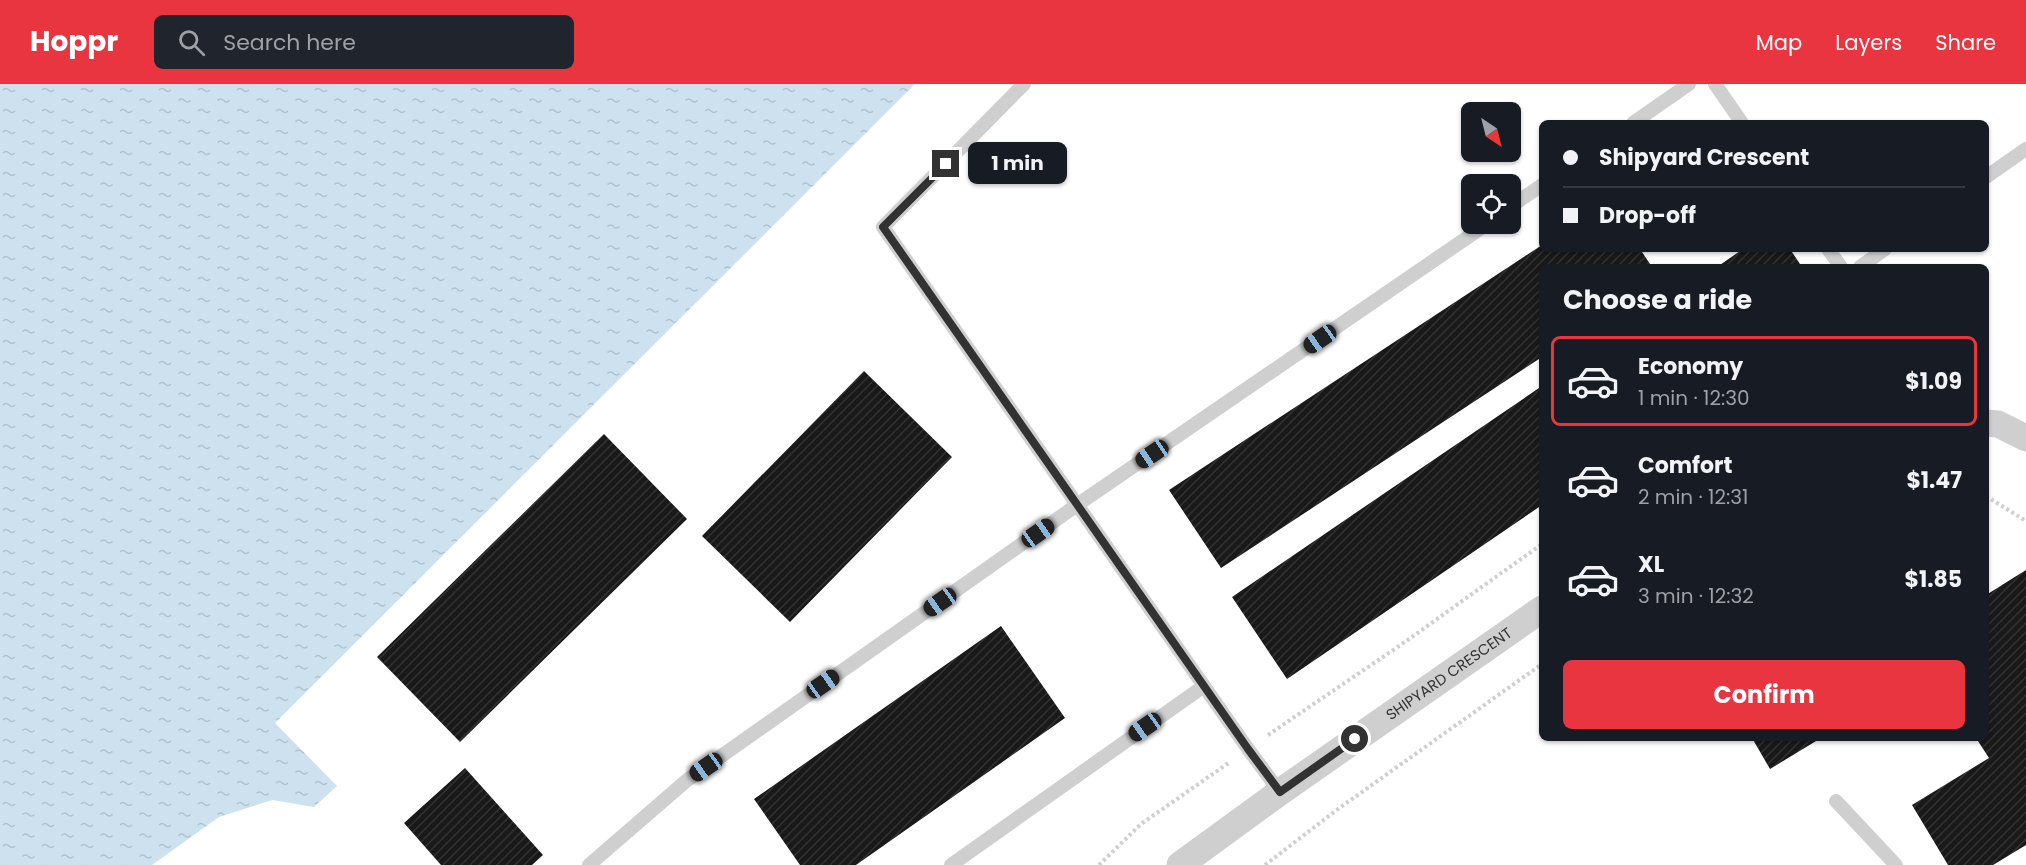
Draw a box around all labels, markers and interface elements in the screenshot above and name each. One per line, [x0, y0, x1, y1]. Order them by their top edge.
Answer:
search box [154, 15, 574, 69]
text: Hoppr [30, 22, 118, 61]
icon: search [175, 26, 208, 59]
text: Search here [223, 27, 356, 58]
text: Map [1756, 28, 1802, 57]
text: Layers [1835, 28, 1902, 57]
text: Share [1935, 28, 1996, 57]
north arrow [1461, 102, 1521, 162]
map controls [1461, 102, 1521, 234]
text: Shipyard Crescent [1599, 142, 1809, 173]
callout: 1 min [967, 143, 1066, 185]
text: 1 min [991, 149, 1044, 177]
route end [932, 150, 959, 177]
button: locate [1461, 174, 1521, 234]
text: Drop-off [1599, 200, 1696, 231]
text: Choose a ride [1563, 281, 1752, 318]
car [1300, 321, 1340, 357]
text: Economy [1638, 351, 1743, 382]
icon: car [1566, 354, 1620, 408]
text: $1.09 [1905, 366, 1962, 397]
text: 1 min · 12:30 [1638, 384, 1749, 412]
car [1132, 436, 1172, 472]
text: Comfort [1638, 450, 1732, 481]
icon: car [1566, 453, 1620, 507]
text: $1.47 [1906, 465, 1962, 496]
text: 2 min · 12:31 [1638, 483, 1748, 511]
car [1018, 515, 1058, 551]
text: XL [1638, 549, 1664, 580]
icon: car [1566, 552, 1620, 606]
text: $1.85 [1904, 564, 1962, 595]
text: 3 min · 12:32 [1638, 582, 1754, 610]
car [920, 584, 960, 620]
street label: SHIPYARD CRESCENT [1381, 622, 1516, 725]
button: Confirm [1563, 660, 1965, 729]
car [803, 666, 843, 702]
car [1125, 709, 1165, 745]
route start [1341, 725, 1368, 752]
car [686, 749, 726, 785]

